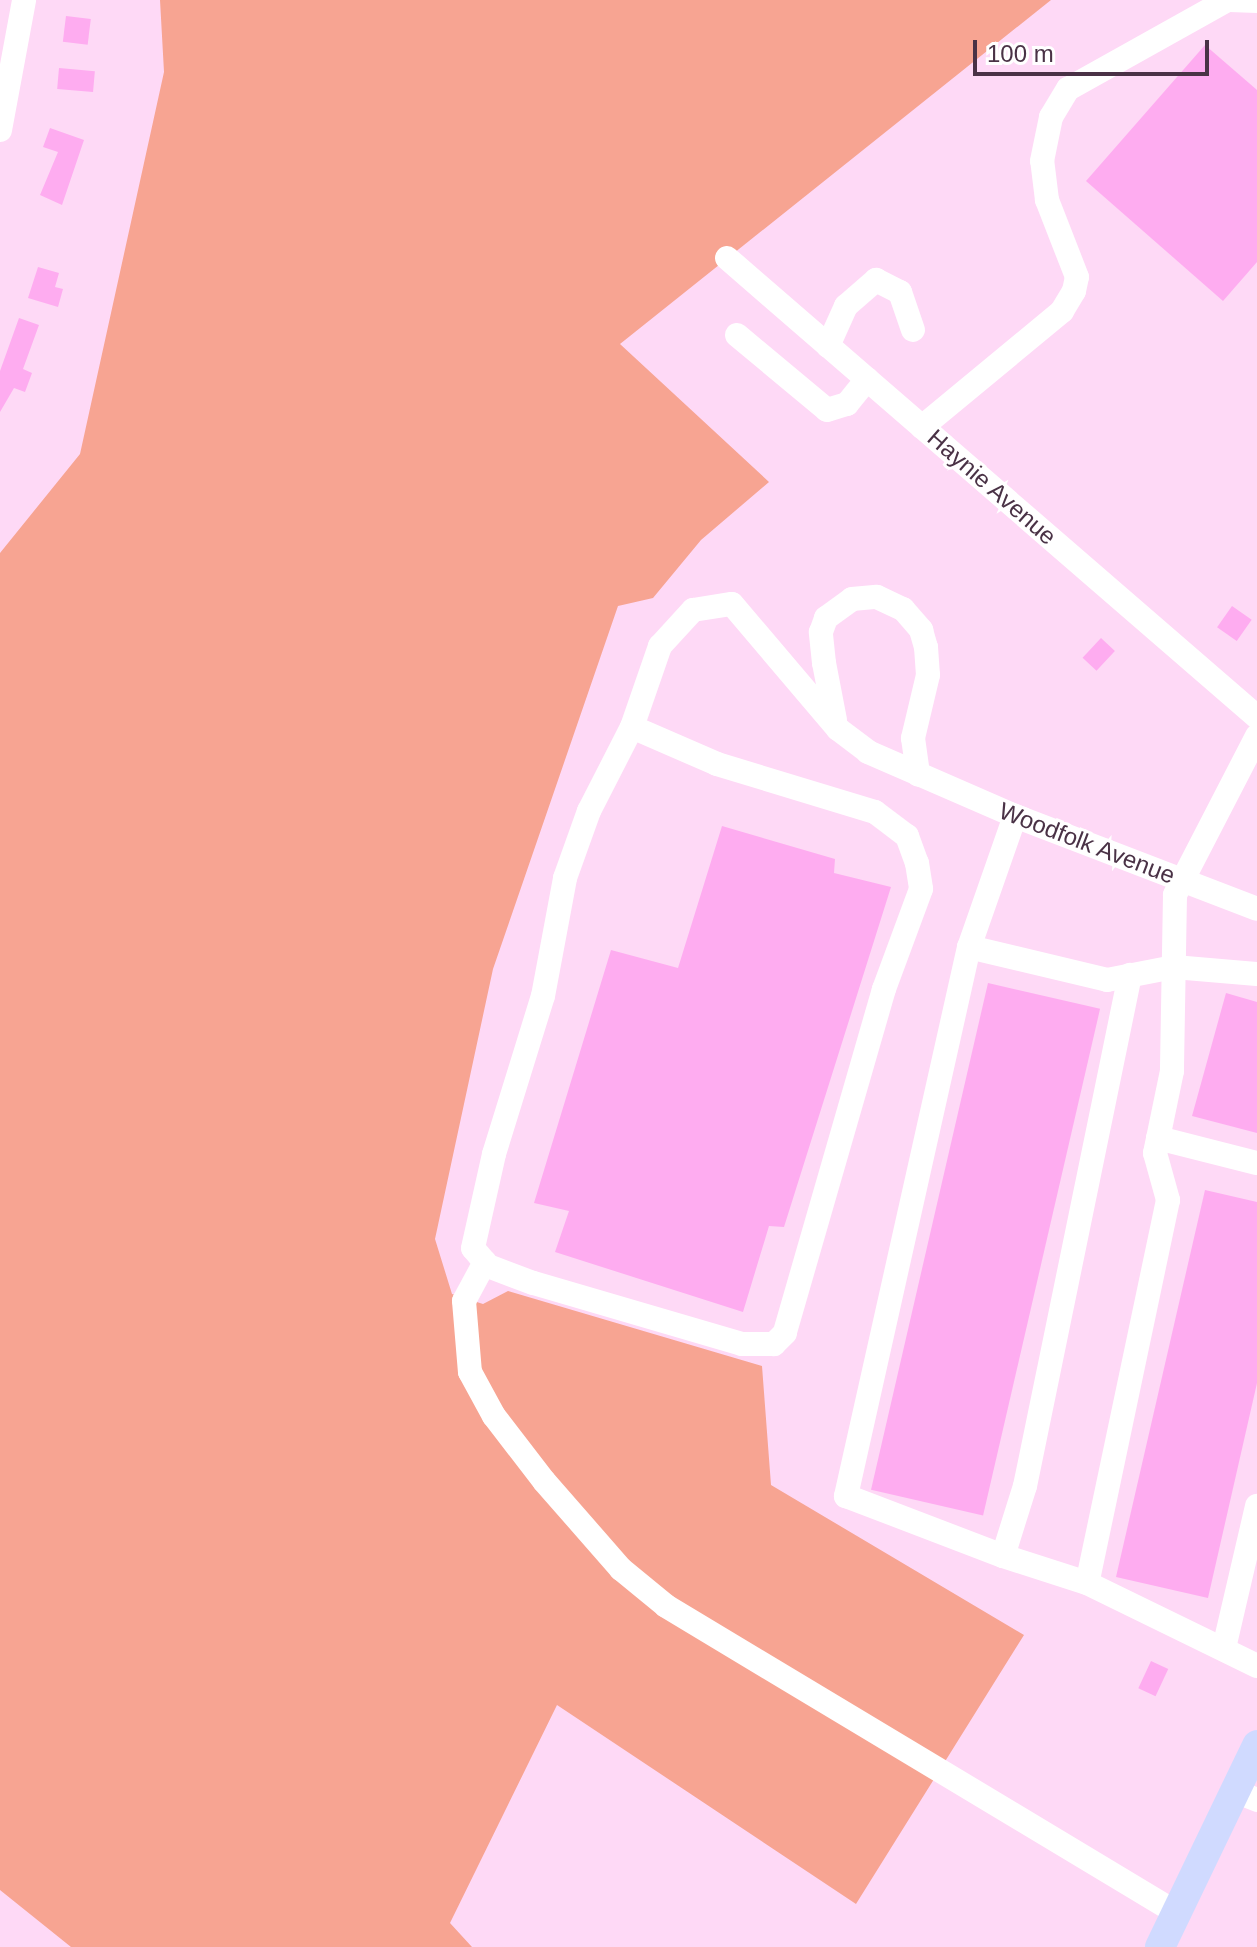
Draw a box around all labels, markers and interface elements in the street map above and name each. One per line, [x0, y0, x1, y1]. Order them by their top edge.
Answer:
scale bar [977, 24, 1213, 74]
text: 100 m [987, 40, 1054, 67]
street label: Haynie Avenue [921, 423, 1063, 551]
street label: Woodfolk Avenue [994, 796, 1180, 890]

